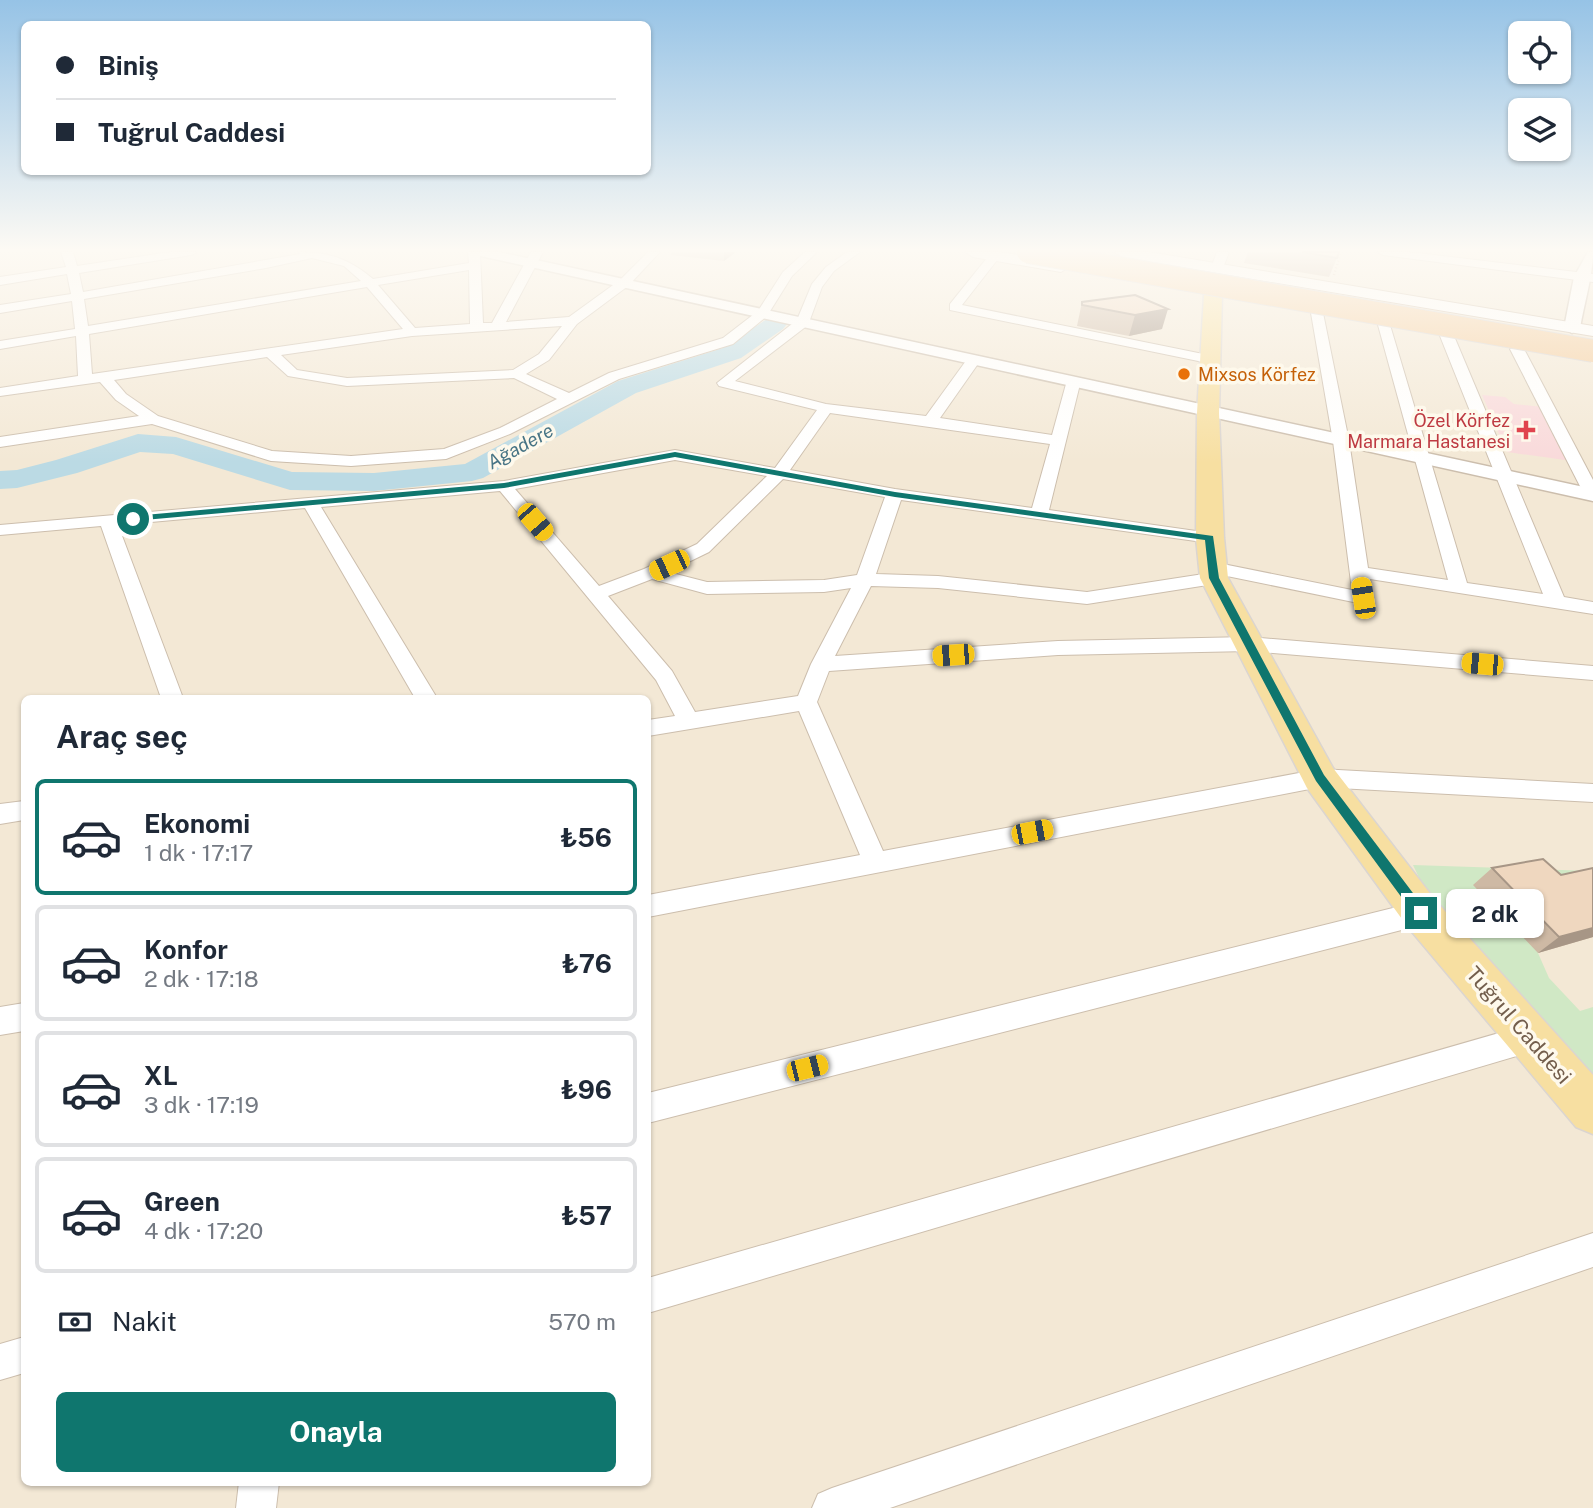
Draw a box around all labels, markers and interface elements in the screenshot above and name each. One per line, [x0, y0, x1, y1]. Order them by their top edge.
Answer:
map controls [1508, 21, 1571, 161]
button: locate [1508, 21, 1571, 84]
text: Biniş [98, 50, 159, 81]
button: layers [1508, 98, 1571, 161]
text: Tuğrul Caddesi [98, 117, 285, 148]
place label: Mixsos Körfez [1198, 364, 1316, 385]
marker: Mixsos Körfez [1176, 366, 1192, 382]
place label: Özel Körfez Marmara Hastanesi [1347, 409, 1510, 452]
water label: Ağadere [483, 419, 557, 473]
marker: Özel Körfez Marmara Hastanesi [1516, 420, 1536, 440]
car [514, 499, 557, 545]
route start [117, 503, 149, 535]
car [646, 547, 693, 583]
car [1350, 576, 1377, 620]
car [932, 643, 975, 667]
car [1461, 652, 1504, 676]
text: Araç seç [56, 718, 188, 755]
icon: car [60, 806, 123, 869]
text: Ekonomi [144, 808, 250, 839]
car [1010, 818, 1055, 846]
text: ₺56 [560, 822, 612, 853]
text: 1 dk · 17:17 [144, 839, 253, 866]
callout: 2 dk [1446, 888, 1544, 937]
route end [1405, 897, 1437, 929]
text: 2 dk [1471, 900, 1519, 927]
icon: car [60, 932, 123, 995]
text: Konfor [144, 934, 228, 965]
text: ₺76 [562, 948, 612, 979]
street label: Tuğrul Caddesi [1461, 961, 1577, 1089]
text: 2 dk · 17:18 [144, 965, 259, 992]
car [785, 1053, 830, 1083]
icon: car [60, 1058, 123, 1121]
text: XL [144, 1060, 178, 1091]
text: ₺96 [561, 1074, 612, 1105]
text: 3 dk · 17:19 [144, 1091, 259, 1118]
icon: car [60, 1184, 123, 1247]
text: Green [144, 1186, 220, 1217]
text: ₺57 [561, 1200, 612, 1231]
text: 4 dk · 17:20 [144, 1217, 263, 1244]
icon: cash [56, 1303, 94, 1341]
text: Nakit [112, 1306, 177, 1337]
text: 570 m [548, 1308, 616, 1335]
button: Onayla [56, 1392, 616, 1472]

